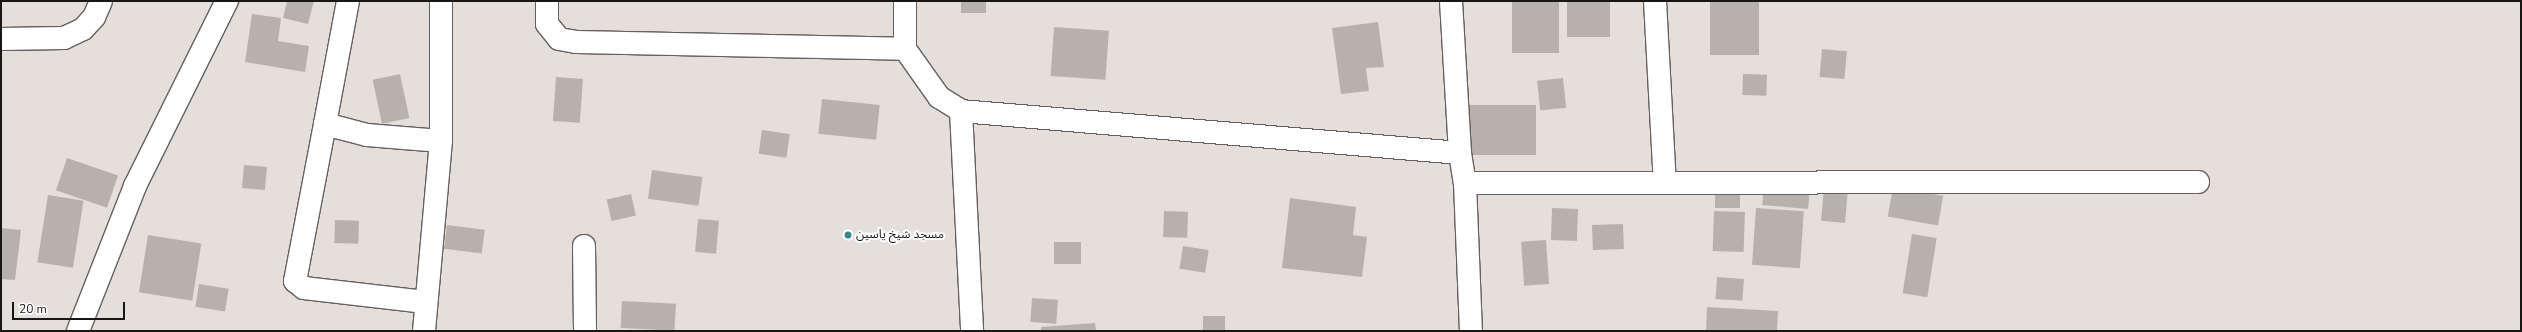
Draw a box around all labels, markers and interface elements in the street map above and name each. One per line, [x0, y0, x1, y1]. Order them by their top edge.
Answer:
place label: مسجد شيخ ياسين [856, 228, 944, 242]
marker: مسجد شيخ ياسين [843, 230, 853, 240]
scale bar [14, 294, 127, 320]
text: 20 m [19, 301, 47, 317]

